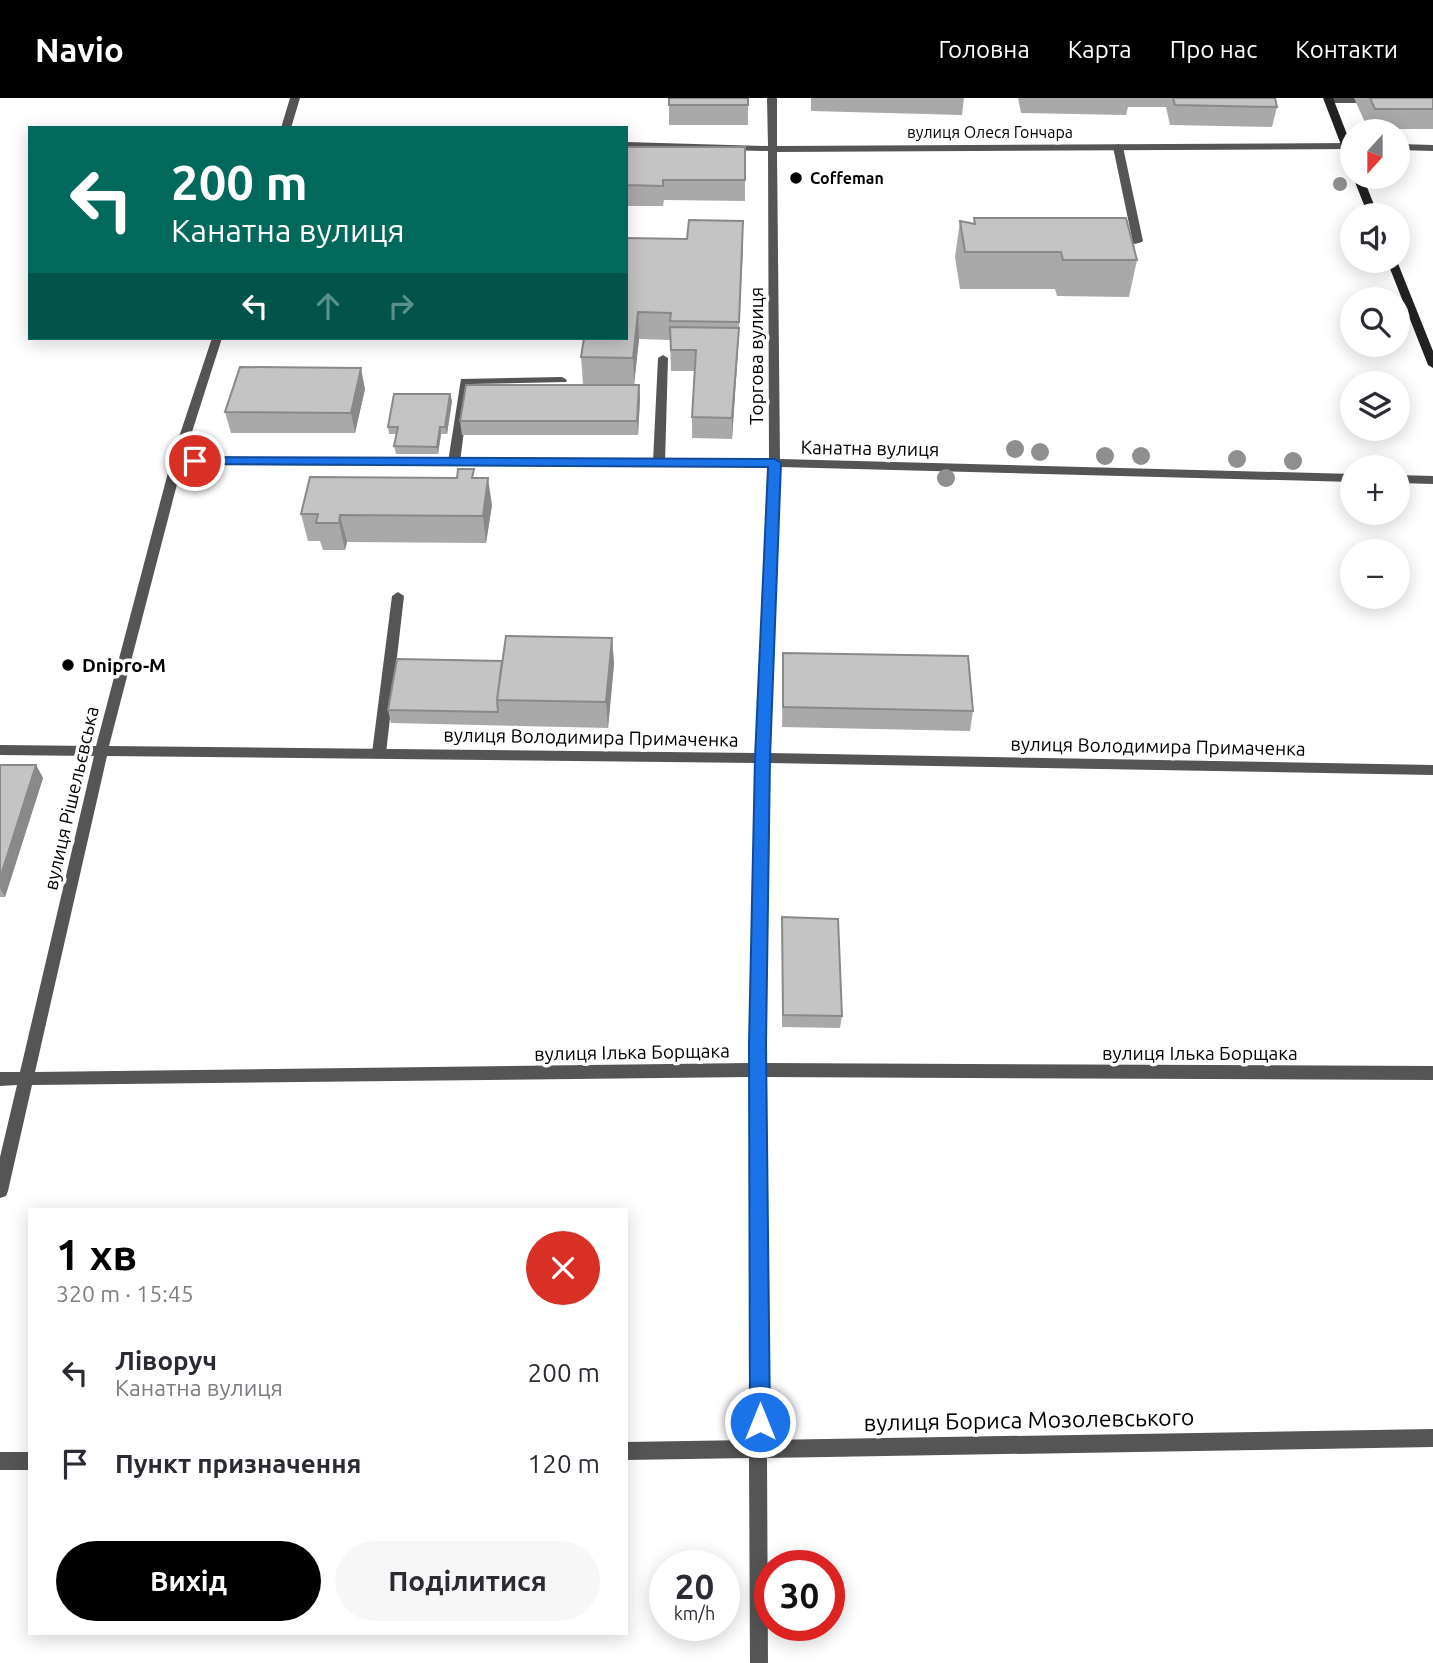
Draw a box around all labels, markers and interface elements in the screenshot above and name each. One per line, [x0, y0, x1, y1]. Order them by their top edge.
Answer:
text: Navio [35, 31, 124, 68]
text: Головна [938, 36, 1030, 63]
text: Карта [1068, 36, 1132, 63]
text: Про нас [1170, 36, 1257, 63]
text: Контакти [1295, 36, 1398, 63]
north arrow [1340, 119, 1410, 189]
map controls [1340, 119, 1410, 609]
street label: вулиця Олеся Гончара [907, 123, 1073, 141]
icon: left [56, 154, 147, 245]
text: 200 m [171, 154, 308, 209]
place label: Coffeman [810, 169, 884, 187]
marker: Coffeman [788, 170, 804, 186]
button: sound [1340, 203, 1410, 273]
text: Канатна вулиця [171, 212, 405, 248]
icon: left [236, 287, 274, 325]
icon: ahead [309, 287, 347, 325]
icon: right [382, 287, 420, 325]
street label: Торгова вулиця [745, 287, 767, 425]
button: search [1340, 287, 1410, 357]
button: layers [1340, 371, 1410, 441]
pin [165, 431, 225, 491]
street label: Канатна вулиця [800, 436, 940, 460]
icon: arrive [176, 442, 214, 480]
button: + [1340, 455, 1410, 525]
button: − [1340, 539, 1410, 609]
place label: Dnipro-M [82, 654, 166, 676]
marker: Dnipro-M [60, 657, 76, 673]
street label: вулиця Рішельєвська [39, 704, 103, 892]
street label: вулиця Володимира Примаченка [443, 723, 739, 751]
street label: вулиця Володимира Примаченка [1010, 732, 1306, 760]
street label: вулиця Ілька Борщака [534, 1039, 730, 1065]
street label: вулиця Ілька Борщака [1102, 1042, 1298, 1064]
text: 1 хв [56, 1231, 137, 1278]
button: close [526, 1231, 600, 1305]
text: 320 m · 15:45 [56, 1281, 194, 1306]
text: Ліворуч [115, 1346, 217, 1375]
icon: left [56, 1354, 94, 1392]
text: 200 m [528, 1358, 600, 1387]
text: Канатна вулиця [115, 1375, 283, 1400]
position arrow [723, 1385, 797, 1459]
street label: вулиця Бориса Мозолевського [863, 1404, 1195, 1435]
icon: arrive [56, 1445, 94, 1483]
text: Пункт призначення [115, 1449, 361, 1478]
text: 120 m [528, 1449, 600, 1478]
button: Вихід [56, 1541, 321, 1621]
button: Поділитися [335, 1541, 600, 1621]
speed limit sign: 30 [754, 1550, 845, 1641]
text: 20 [675, 1566, 714, 1606]
text: km/h [674, 1603, 715, 1623]

